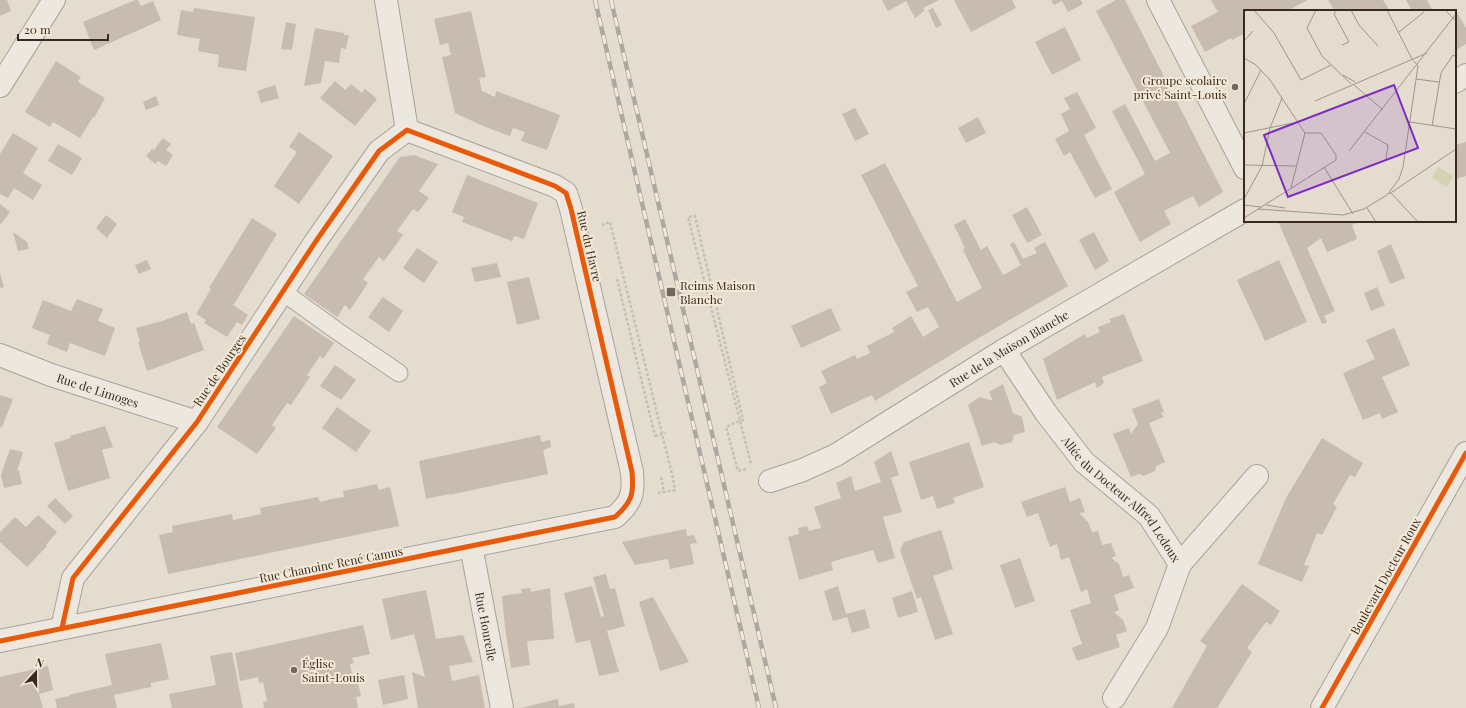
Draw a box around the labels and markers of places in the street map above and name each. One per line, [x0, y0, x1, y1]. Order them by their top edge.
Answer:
place label: Groupe scolaire privé Saint-Louis [1133, 72, 1227, 102]
marker: Groupe scolaire privé Saint-Louis [1230, 82, 1240, 92]
place label: Reims Maison Blanche [680, 277, 755, 307]
marker: Reims Maison Blanche [665, 286, 677, 298]
place label: Église Saint-Louis [302, 655, 365, 685]
marker: Église Saint-Louis [289, 665, 299, 675]

